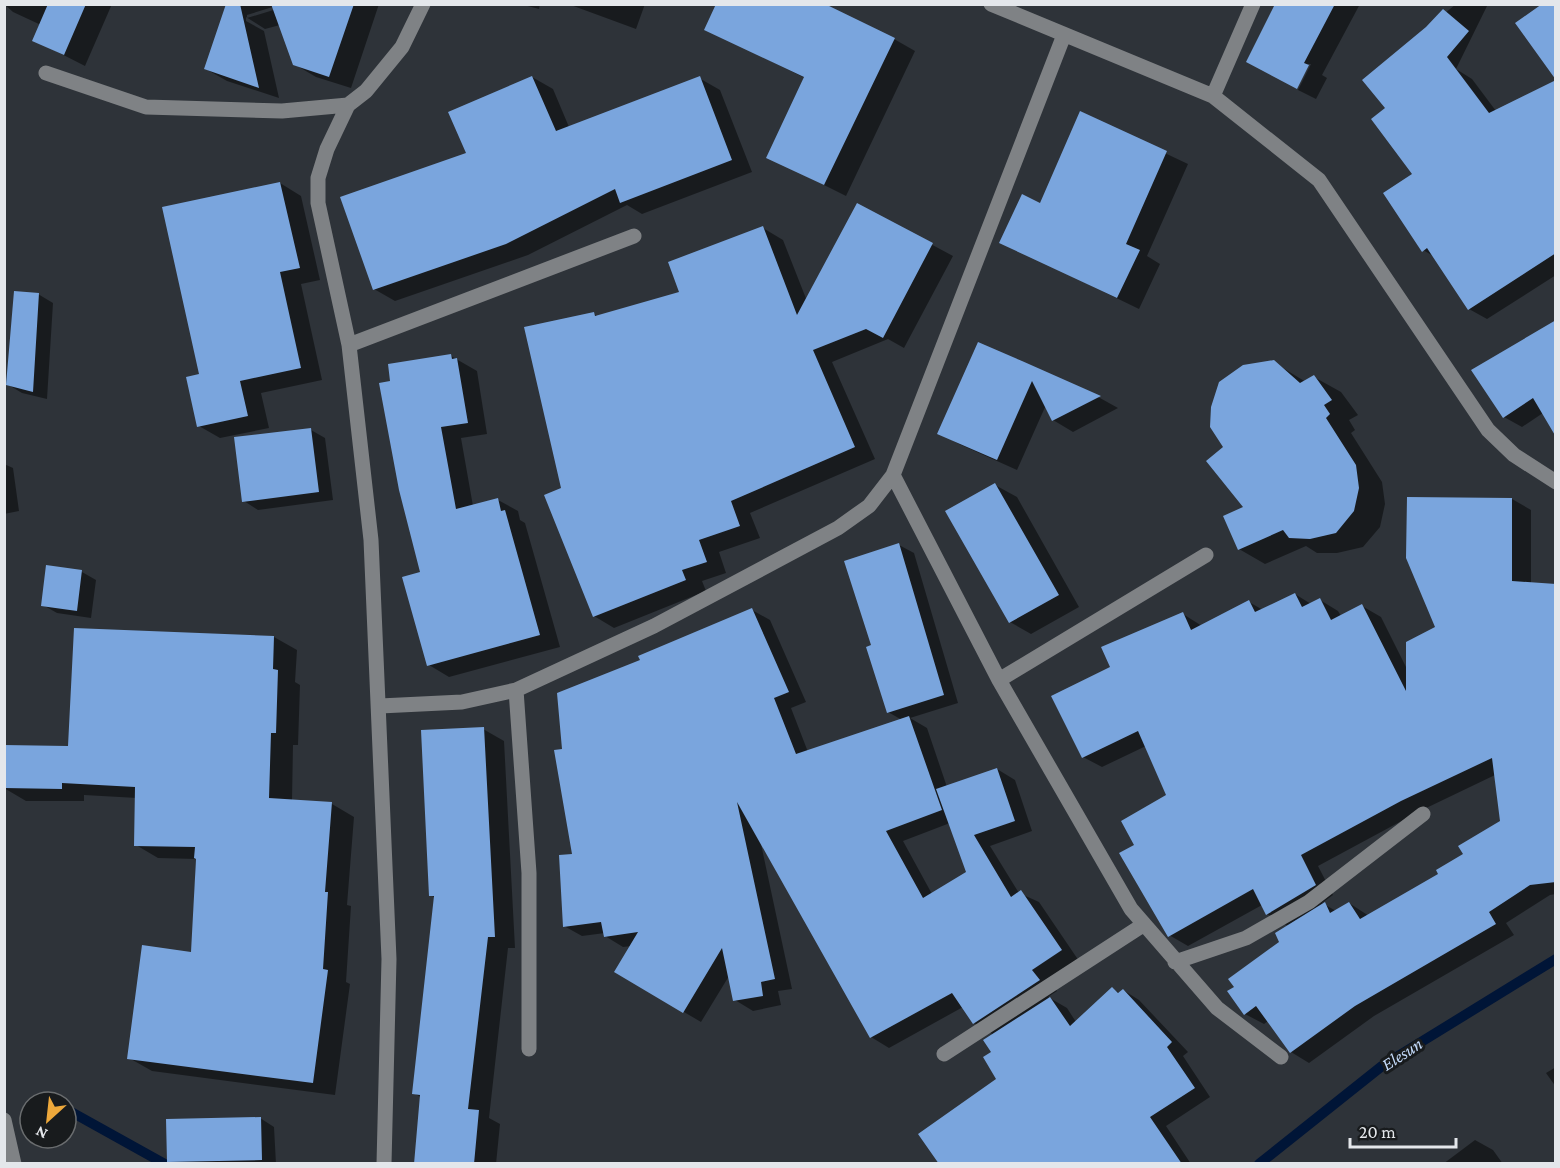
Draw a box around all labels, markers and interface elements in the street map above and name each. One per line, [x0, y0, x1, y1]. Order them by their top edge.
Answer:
water label: Elesun [1378, 1033, 1426, 1075]
north arrow [18, 1090, 78, 1150]
scale bar [1350, 1111, 1456, 1149]
text: 20 m [1359, 1122, 1396, 1142]
text: N [33, 1123, 50, 1143]

